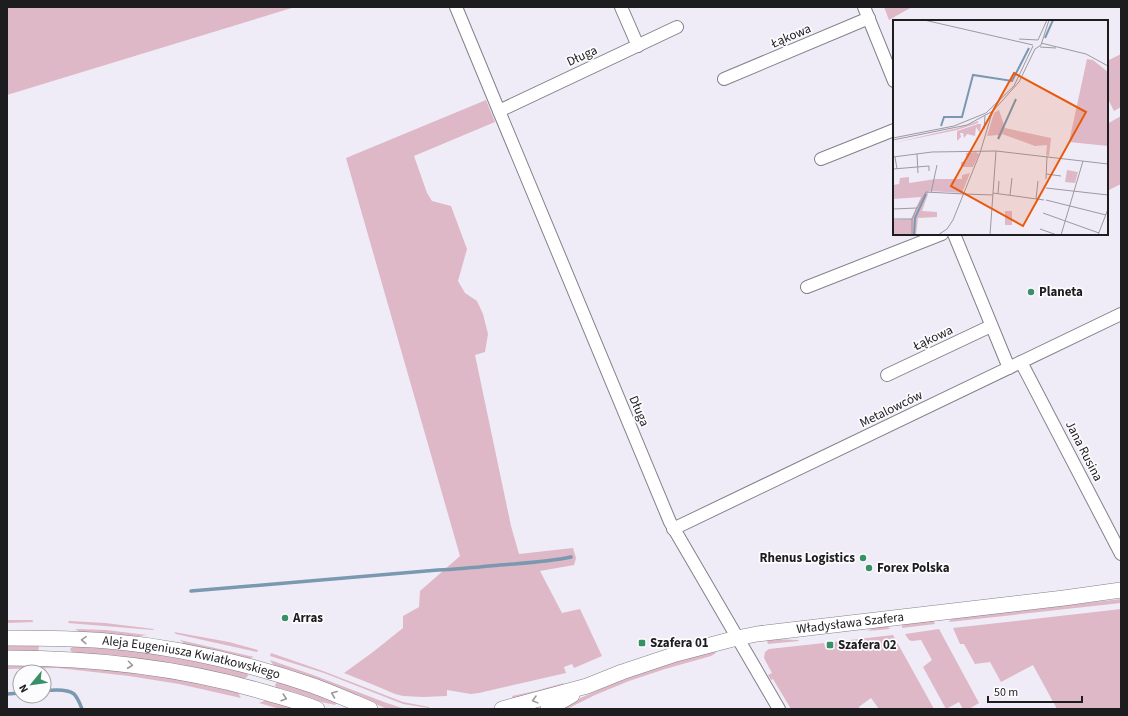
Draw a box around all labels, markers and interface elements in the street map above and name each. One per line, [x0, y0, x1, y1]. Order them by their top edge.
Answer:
street label: Łąkowa [767, 20, 814, 53]
inset map [893, 20, 1108, 235]
street label: Długa [564, 41, 600, 71]
place label: Planeta [1039, 283, 1083, 301]
marker: Planeta [1026, 287, 1036, 297]
street label: Łąkowa [909, 321, 956, 355]
street label: Metalowców [856, 386, 926, 432]
street label: Długa [624, 393, 654, 429]
street label: Jana Rusina [1061, 418, 1107, 484]
place label: Rhenus Logistics [759, 549, 855, 567]
marker: Rhenus Logistics [858, 553, 868, 563]
place label: Forex Polska [877, 559, 950, 577]
marker: Forex Polska [864, 563, 874, 573]
street label: Władysława Szafera [796, 608, 905, 638]
place label: Arras [292, 609, 323, 627]
marker: Arras [280, 613, 290, 623]
street label: Aleja Eugeniusza Kwiatkowskiego [101, 632, 283, 684]
place label: Szafera 01 [650, 634, 709, 652]
one-way arrow [81, 635, 87, 644]
place label: Szafera 02 [838, 636, 897, 654]
marker: Szafera 01 [637, 638, 647, 648]
marker: Szafera 02 [825, 640, 835, 650]
one-way arrow [127, 660, 133, 669]
north arrow [12, 664, 52, 704]
scale bar [988, 678, 1082, 704]
text: N [15, 682, 32, 695]
text: 50 m [994, 684, 1018, 701]
one-way arrow [330, 691, 338, 699]
one-way arrow [280, 693, 287, 702]
one-way arrow [532, 695, 539, 704]

